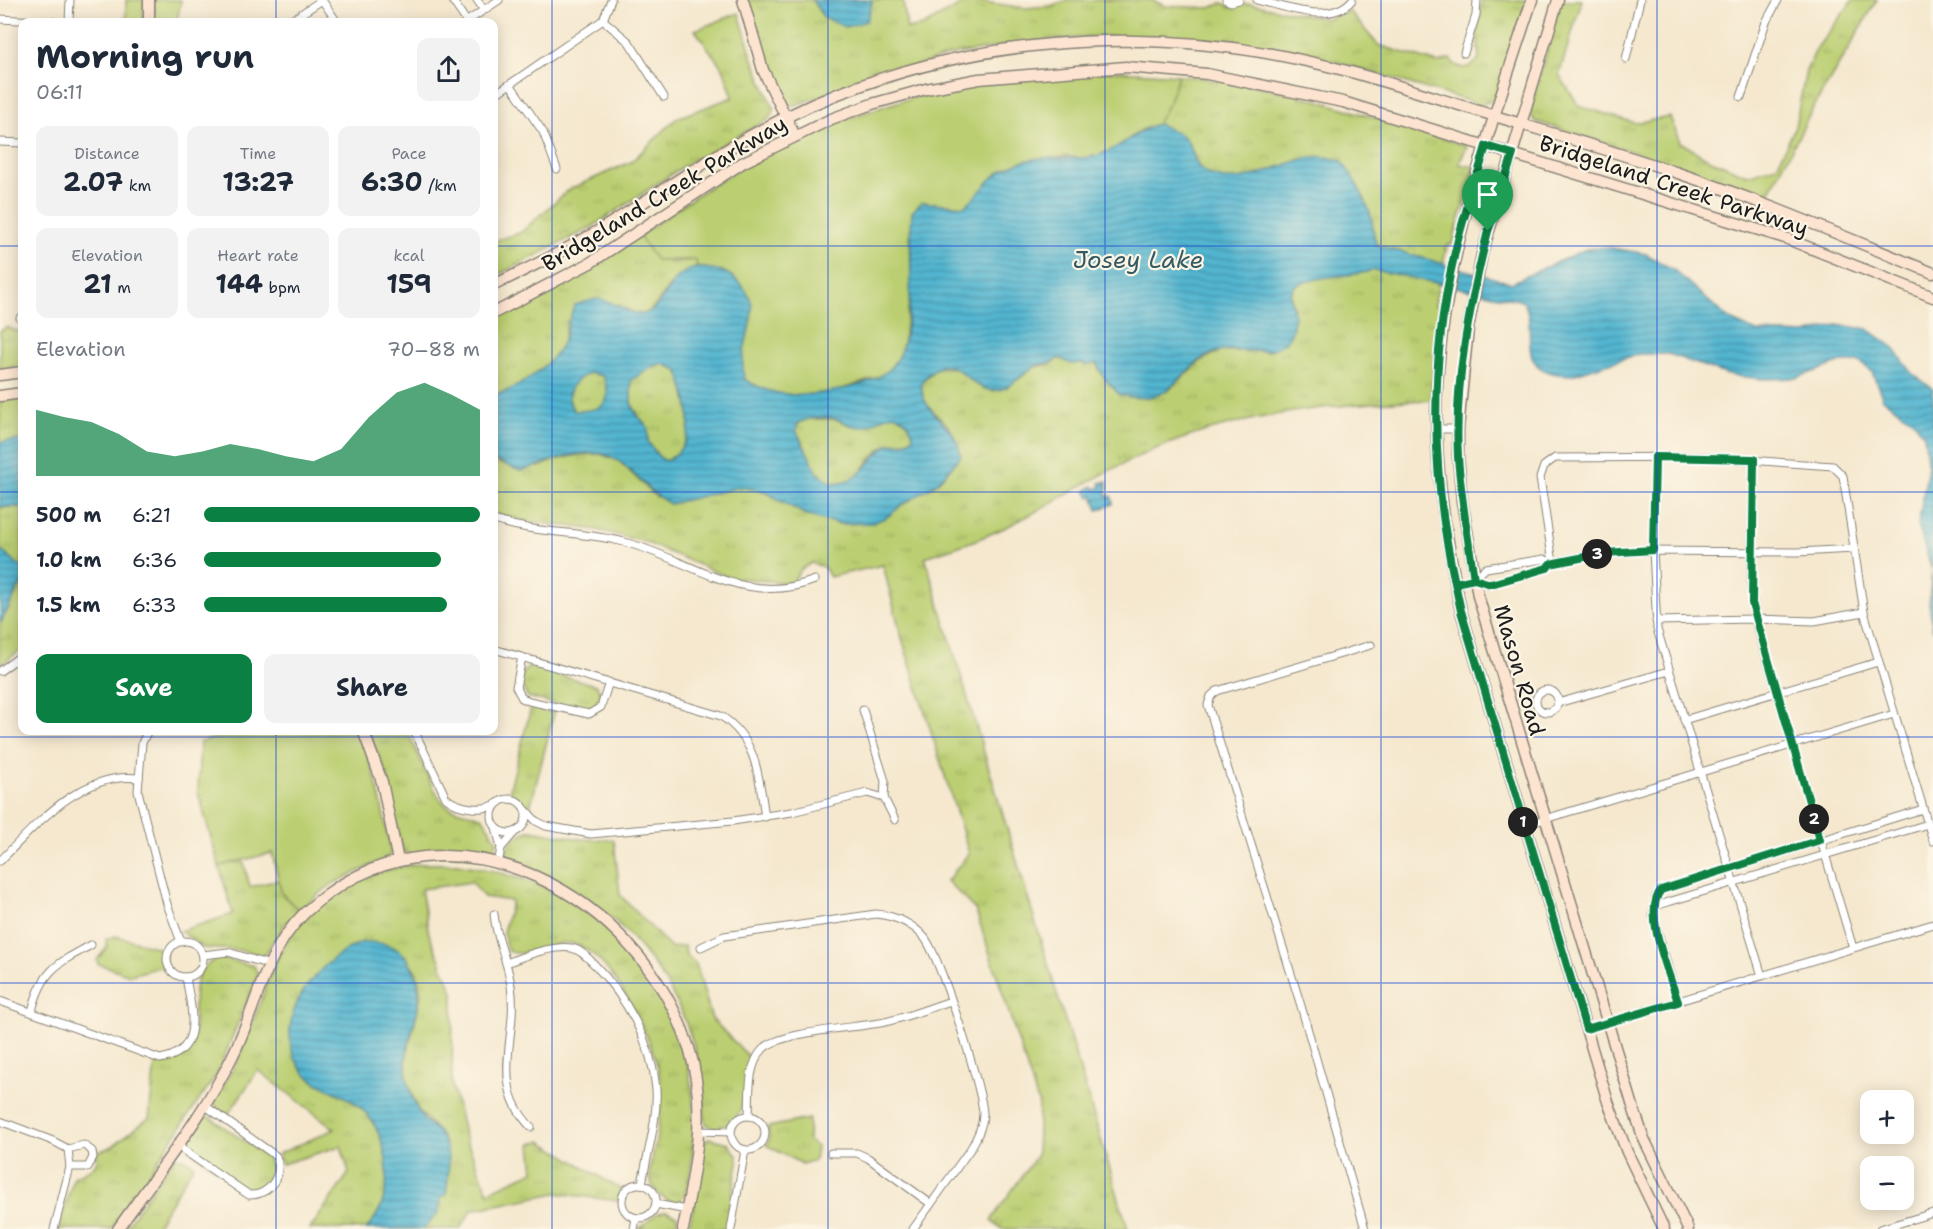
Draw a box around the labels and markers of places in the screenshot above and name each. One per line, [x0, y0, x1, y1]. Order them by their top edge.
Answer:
pin [1462, 169, 1513, 231]
pin: 3 [1582, 539, 1612, 569]
pin: 2 [1799, 804, 1829, 834]
pin: 1 [1508, 807, 1538, 837]

